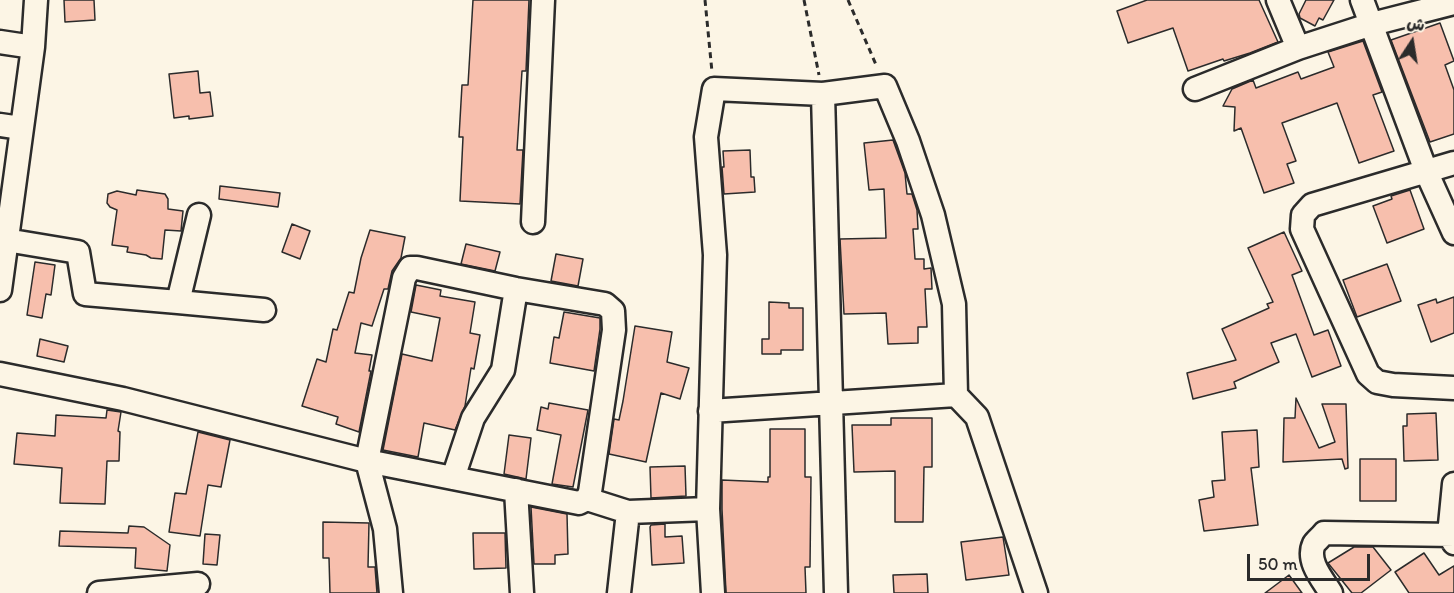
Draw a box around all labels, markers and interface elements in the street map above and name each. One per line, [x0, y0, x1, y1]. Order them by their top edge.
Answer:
north arrow [1382, 12, 1442, 72]
text: ش [1405, 13, 1426, 35]
scale bar [1250, 542, 1373, 580]
text: 50 m [1258, 553, 1298, 575]

